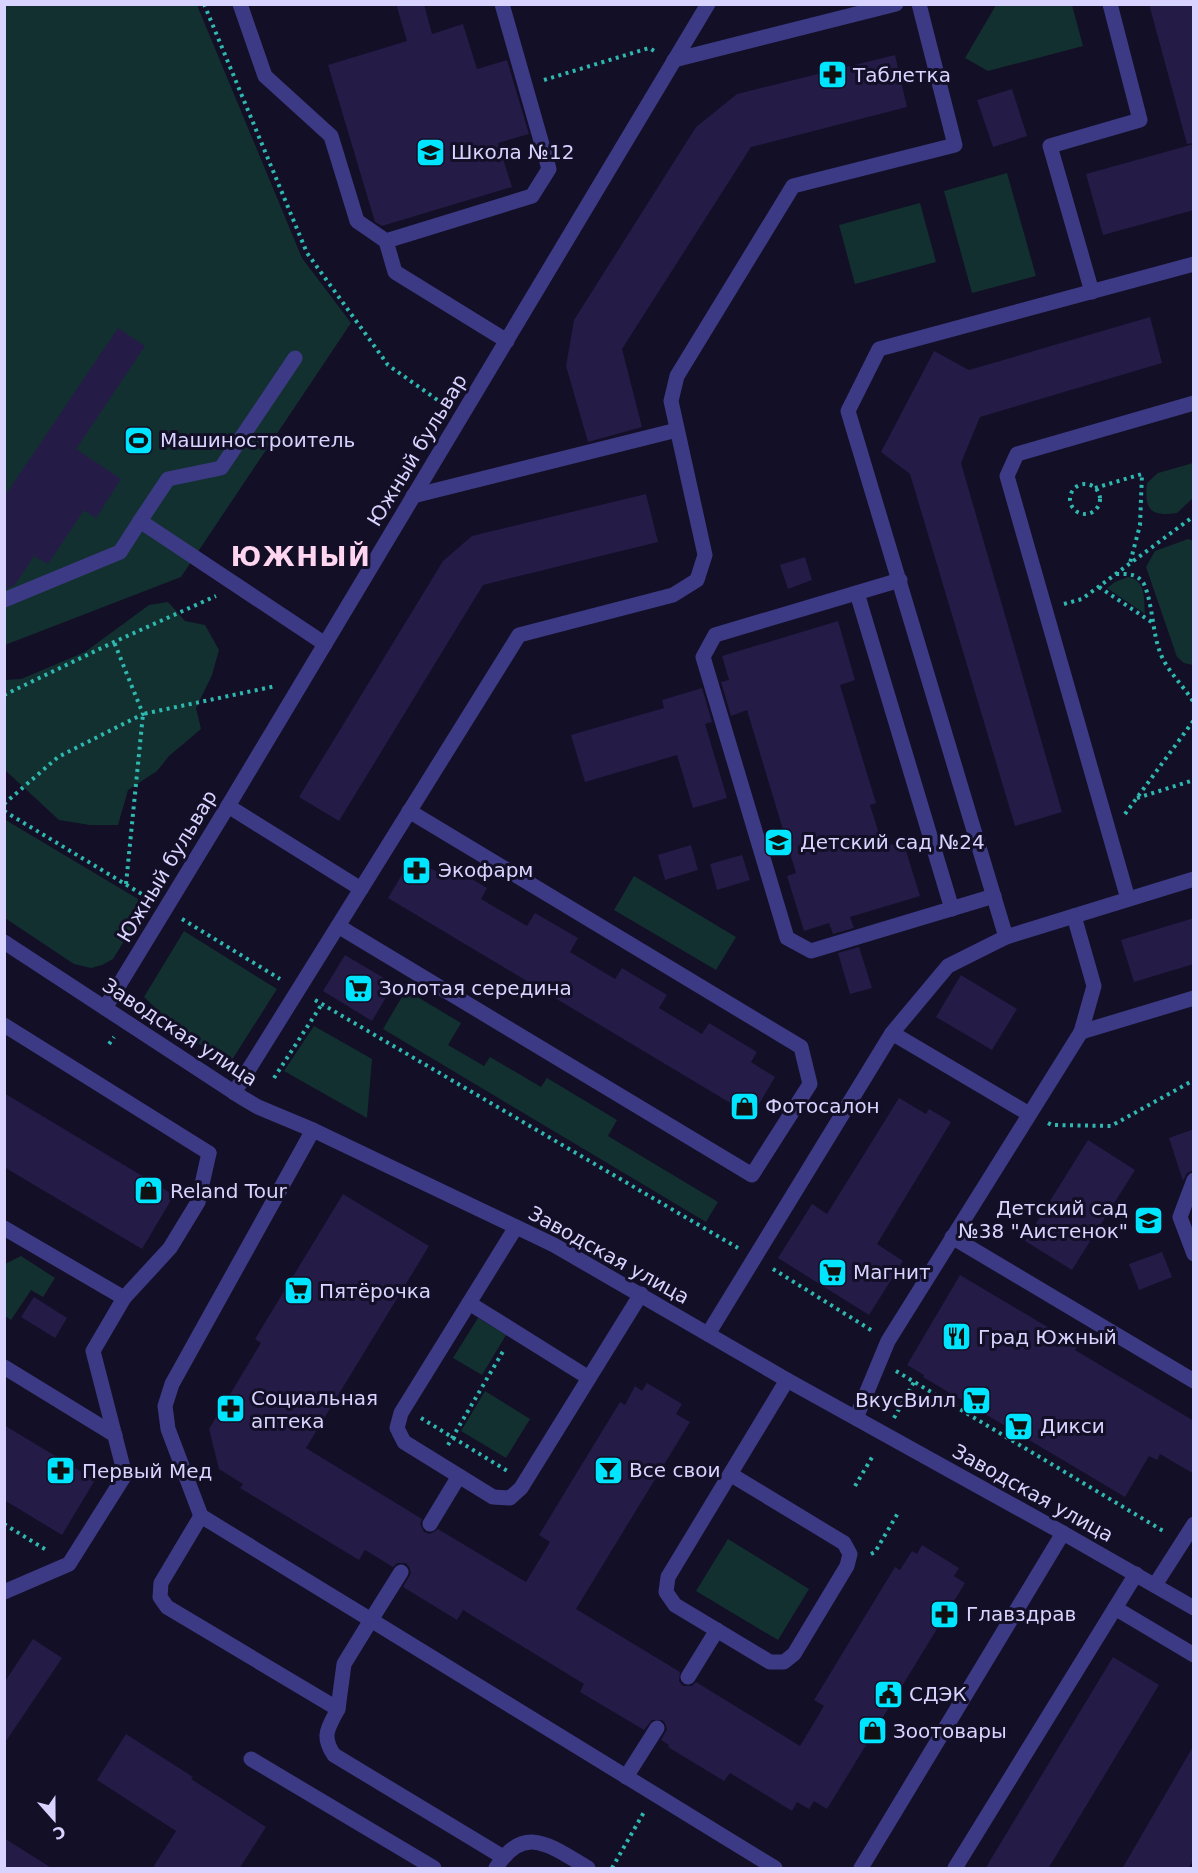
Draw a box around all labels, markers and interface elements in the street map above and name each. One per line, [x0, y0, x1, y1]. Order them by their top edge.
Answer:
pharmacy icon: Таблетка [816, 59, 848, 91]
place label: Таблетка [852, 63, 951, 87]
school or university icon: Школа №12 [414, 136, 446, 168]
place label: Школа №12 [451, 140, 574, 164]
street label: Южный бульвар [362, 370, 472, 530]
sports icon: Машиностроитель [123, 424, 155, 456]
place label: Машиностроитель [160, 428, 355, 452]
district label: ЮЖНЫЙ [231, 541, 371, 572]
street label: Южный бульвар [112, 786, 222, 946]
school or university icon: Детский сад №24 [763, 826, 795, 858]
place label: Детский сад №24 [800, 830, 985, 854]
pharmacy icon: Экофарм [401, 854, 433, 886]
place label: Экофарм [438, 858, 533, 882]
supermarket icon: Золотая середина [342, 972, 374, 1004]
street label: Заводская улица [98, 973, 262, 1091]
place label: Золотая середина [379, 976, 572, 1000]
shop icon: Фотосалон [728, 1090, 760, 1122]
place label: Фотосалон [765, 1094, 880, 1118]
shop icon: Reland Tour [133, 1175, 165, 1207]
place label: Reland Tour [170, 1179, 288, 1203]
place label: Детский сад №38 "Аистенок" [958, 1196, 1128, 1243]
street label: Заводская улица [524, 1201, 694, 1309]
school or university icon: Детский сад №38 "Аистенок" [1133, 1204, 1165, 1236]
supermarket icon: Магнит [816, 1256, 848, 1288]
place label: Магнит [853, 1260, 931, 1284]
supermarket icon: Пятёрочка [282, 1275, 314, 1307]
place label: Пятёрочка [319, 1279, 431, 1303]
restaurant icon: Град Южный [941, 1321, 973, 1353]
place label: Град Южный [978, 1325, 1117, 1349]
supermarket icon: ВкусВилл [961, 1384, 993, 1416]
place label: Социальная аптека [251, 1386, 378, 1433]
place label: ВкусВилл [855, 1388, 956, 1412]
pharmacy icon: Социальная аптека [214, 1393, 246, 1425]
supermarket icon: Дикси [1003, 1410, 1035, 1442]
place label: Дикси [1040, 1414, 1105, 1438]
street label: Заводская улица [948, 1439, 1118, 1547]
bar icon: Все свои [592, 1454, 624, 1486]
pharmacy icon: Первый Мед [45, 1455, 77, 1487]
place label: Все свои [629, 1458, 720, 1482]
place label: Первый Мед [82, 1459, 212, 1483]
pharmacy icon: Главздрав [929, 1598, 961, 1630]
place label: Главздрав [966, 1602, 1076, 1626]
public building icon: СДЭК [872, 1678, 904, 1710]
place label: СДЭК [909, 1682, 967, 1706]
shop icon: Зоотовары [856, 1715, 888, 1747]
place label: Зоотовары [893, 1719, 1007, 1743]
north arrow [24, 1789, 84, 1849]
text: С [50, 1822, 68, 1844]

